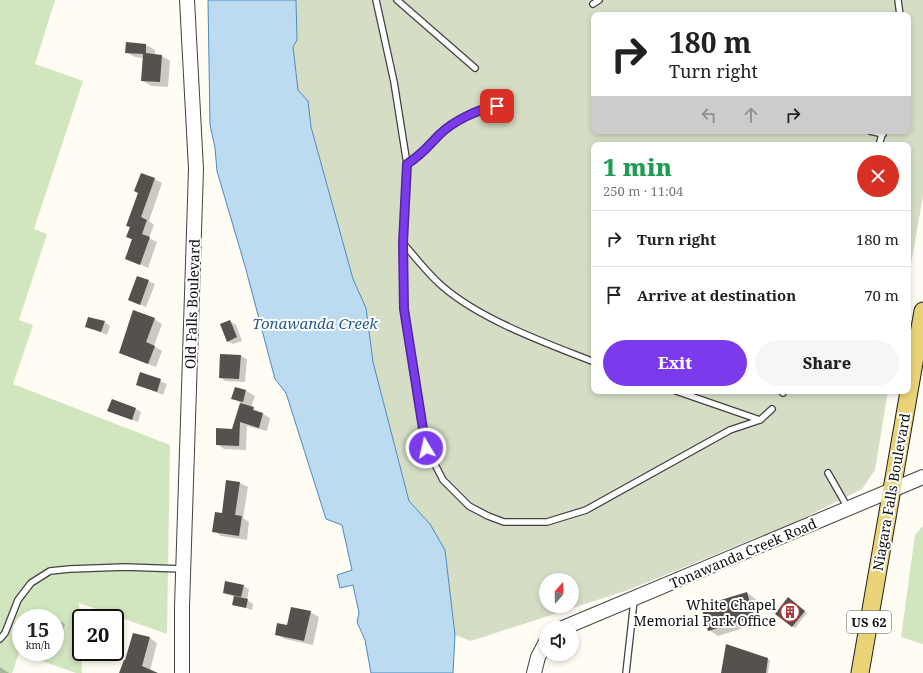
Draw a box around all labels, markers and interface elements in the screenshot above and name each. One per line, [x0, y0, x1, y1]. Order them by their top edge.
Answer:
text: 180 m [669, 23, 751, 61]
icon: right [603, 28, 655, 80]
text: Turn right [669, 59, 758, 83]
pin [480, 89, 514, 123]
icon: arrive [486, 95, 508, 117]
icon: left [698, 104, 720, 126]
icon: ahead [740, 104, 762, 126]
icon: right [782, 104, 804, 126]
text: 1 min [603, 150, 672, 183]
button: close [857, 155, 899, 197]
text: 250 m · 11:04 [603, 182, 683, 200]
icon: right [603, 228, 625, 250]
text: Turn right [637, 229, 716, 249]
text: 180 m [856, 229, 899, 249]
street label: Old Falls Boulevard [180, 238, 204, 369]
icon: arrive [603, 284, 625, 306]
text: Arrive at destination [637, 285, 796, 305]
text: 70 m [864, 285, 899, 305]
water label: Tonawanda Creek [252, 313, 378, 333]
button: Exit [603, 340, 747, 386]
button: Share [755, 340, 899, 386]
street label: Niagara Falls Boulevard [868, 411, 914, 572]
position arrow [405, 427, 447, 469]
street label: Tonawanda Creek Road [667, 513, 820, 593]
north arrow [539, 573, 579, 613]
map controls [539, 573, 579, 661]
place label: White Chapel Memorial Park Office [634, 595, 777, 630]
building icon: White Chapel Memorial Park Office [779, 601, 801, 623]
speed limit sign: 20 [72, 609, 124, 661]
road number: US 62 [847, 611, 891, 633]
text: 15 [27, 616, 49, 643]
button: sound [539, 621, 579, 661]
text: km/h [26, 638, 50, 652]

